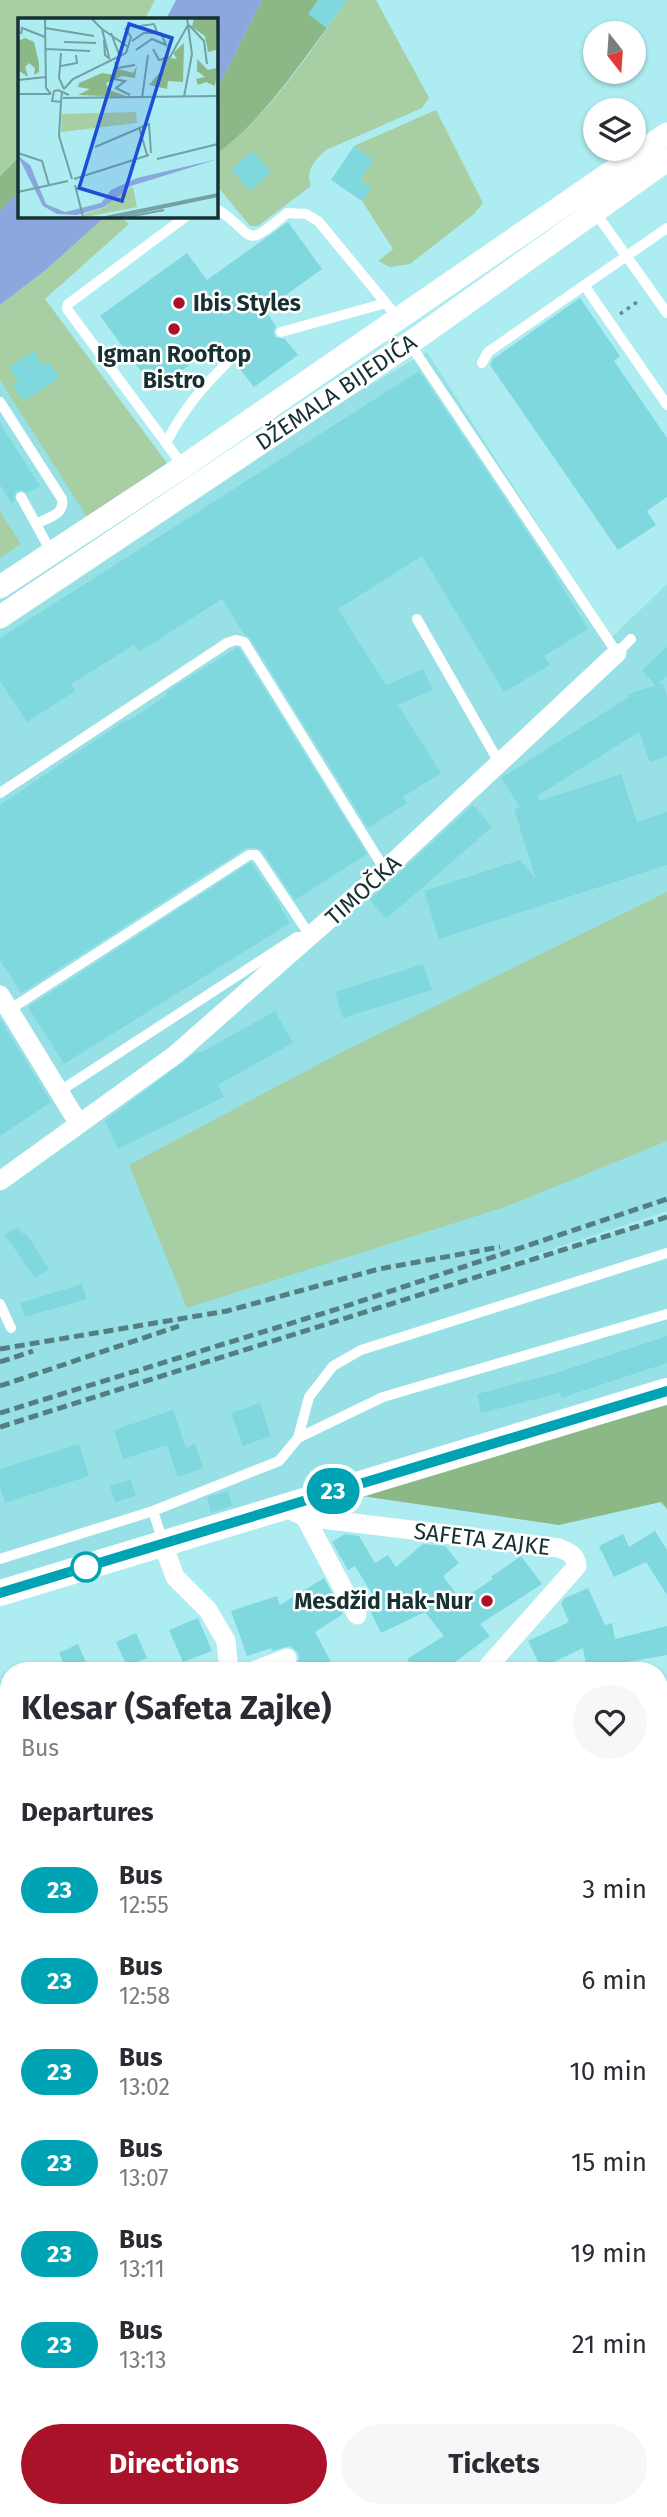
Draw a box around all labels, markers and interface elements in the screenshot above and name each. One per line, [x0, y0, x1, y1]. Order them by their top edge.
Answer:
inset map [18, 18, 217, 217]
north arrow [583, 21, 646, 84]
map controls [583, 21, 646, 161]
button: layers [583, 98, 646, 161]
place label: Ibis Styles [193, 289, 301, 317]
marker: Ibis Styles [171, 295, 187, 311]
marker: Igman Rooftop Bistro [166, 321, 182, 337]
street label: DŽEMALA BIJEDIĆA [250, 327, 422, 456]
place label: Igman Rooftop Bistro [97, 340, 251, 394]
street label: TIMOČKA [319, 848, 407, 931]
line badge: 23 [302, 1468, 364, 1514]
text: 23 [321, 1477, 345, 1505]
street label: SAFETA ZAJKE [412, 1517, 552, 1561]
unlabelled marker [71, 1552, 101, 1582]
place label: Mesdžid Hak-Nur [294, 1587, 474, 1615]
marker: Mesdžid Hak-Nur [479, 1593, 495, 1609]
button: heart [573, 1685, 647, 1759]
text: Klesar (Safeta Zajke) [21, 1688, 331, 1728]
text: Bus [21, 1734, 59, 1762]
text: Departures [21, 1797, 154, 1828]
text: Bus [119, 1860, 162, 1891]
text: 3 min [582, 1874, 647, 1905]
text: 23 [47, 1876, 72, 1904]
text: 12:55 [119, 1891, 169, 1919]
text: Bus [119, 1951, 162, 1982]
text: 6 min [581, 1965, 647, 1996]
text: 23 [47, 1967, 72, 1995]
text: 12:58 [119, 1982, 170, 2010]
text: Bus [119, 2042, 162, 2073]
text: 10 min [569, 2056, 647, 2087]
text: 23 [47, 2058, 72, 2086]
text: 13:02 [119, 2073, 170, 2101]
text: Bus [119, 2133, 162, 2164]
text: 15 min [571, 2147, 647, 2178]
text: 23 [47, 2149, 72, 2177]
text: 13:07 [119, 2164, 169, 2192]
text: Bus [119, 2224, 162, 2255]
text: 19 min [570, 2238, 647, 2269]
text: 23 [47, 2240, 72, 2268]
text: 13:11 [119, 2255, 165, 2283]
text: Bus [119, 2315, 162, 2346]
text: 21 min [572, 2329, 647, 2360]
text: 23 [47, 2331, 72, 2359]
text: 13:13 [119, 2346, 166, 2374]
button: Directions [21, 2424, 327, 2504]
button: Tickets [341, 2424, 647, 2504]

